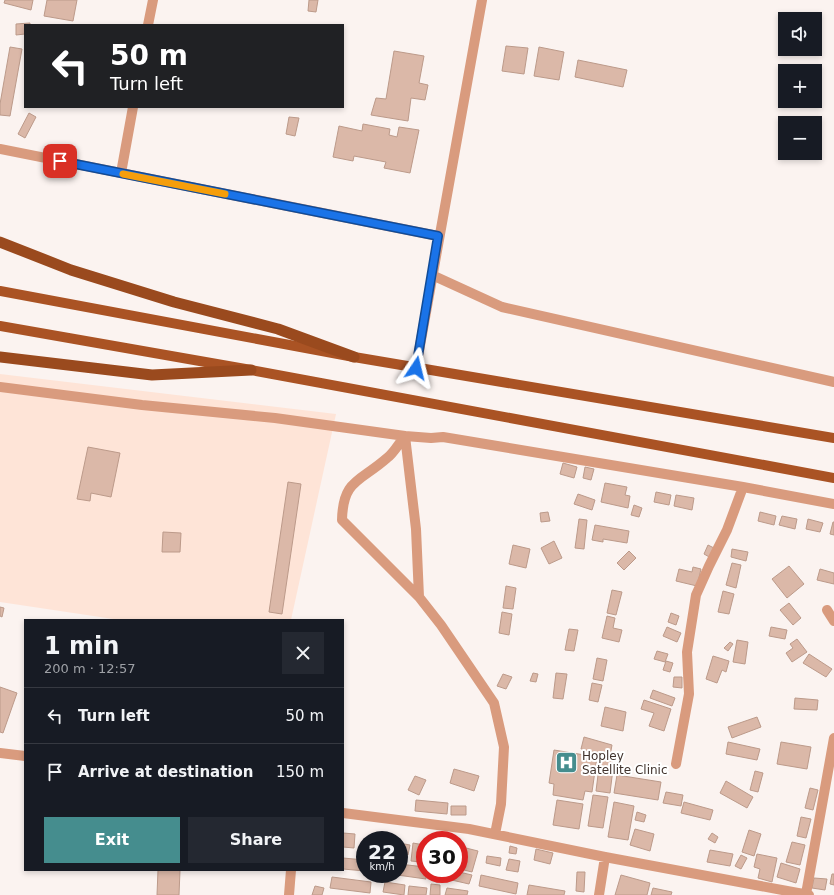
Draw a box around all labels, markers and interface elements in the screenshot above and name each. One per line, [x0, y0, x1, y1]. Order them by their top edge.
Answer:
map controls [778, 12, 822, 160]
button: sound [778, 12, 822, 56]
text: 50 m [110, 39, 188, 72]
icon: left [44, 40, 96, 92]
button: + [778, 64, 822, 108]
text: Turn left [110, 73, 183, 94]
button: − [778, 116, 822, 160]
pin [43, 144, 77, 178]
icon: arrive [49, 150, 71, 172]
position arrow [395, 347, 437, 389]
text: 1 min [44, 632, 119, 660]
button: close [282, 632, 324, 674]
text: 200 m · 12:57 [44, 661, 135, 676]
icon: left [44, 705, 66, 727]
text: Turn left [78, 707, 150, 725]
text: 50 m [286, 707, 324, 725]
place label: Hopley Satellite Clinic [582, 749, 668, 777]
hospital icon: Hopley Satellite Clinic [554, 750, 580, 776]
icon: arrive [44, 761, 66, 783]
text: Arrive at destination [78, 763, 253, 781]
text: 150 m [276, 763, 324, 781]
button: Exit [44, 817, 180, 863]
button: Share [188, 817, 324, 863]
speed limit sign: 30 [416, 831, 468, 883]
text: 22 [368, 840, 396, 864]
text: km/h [369, 861, 395, 872]

